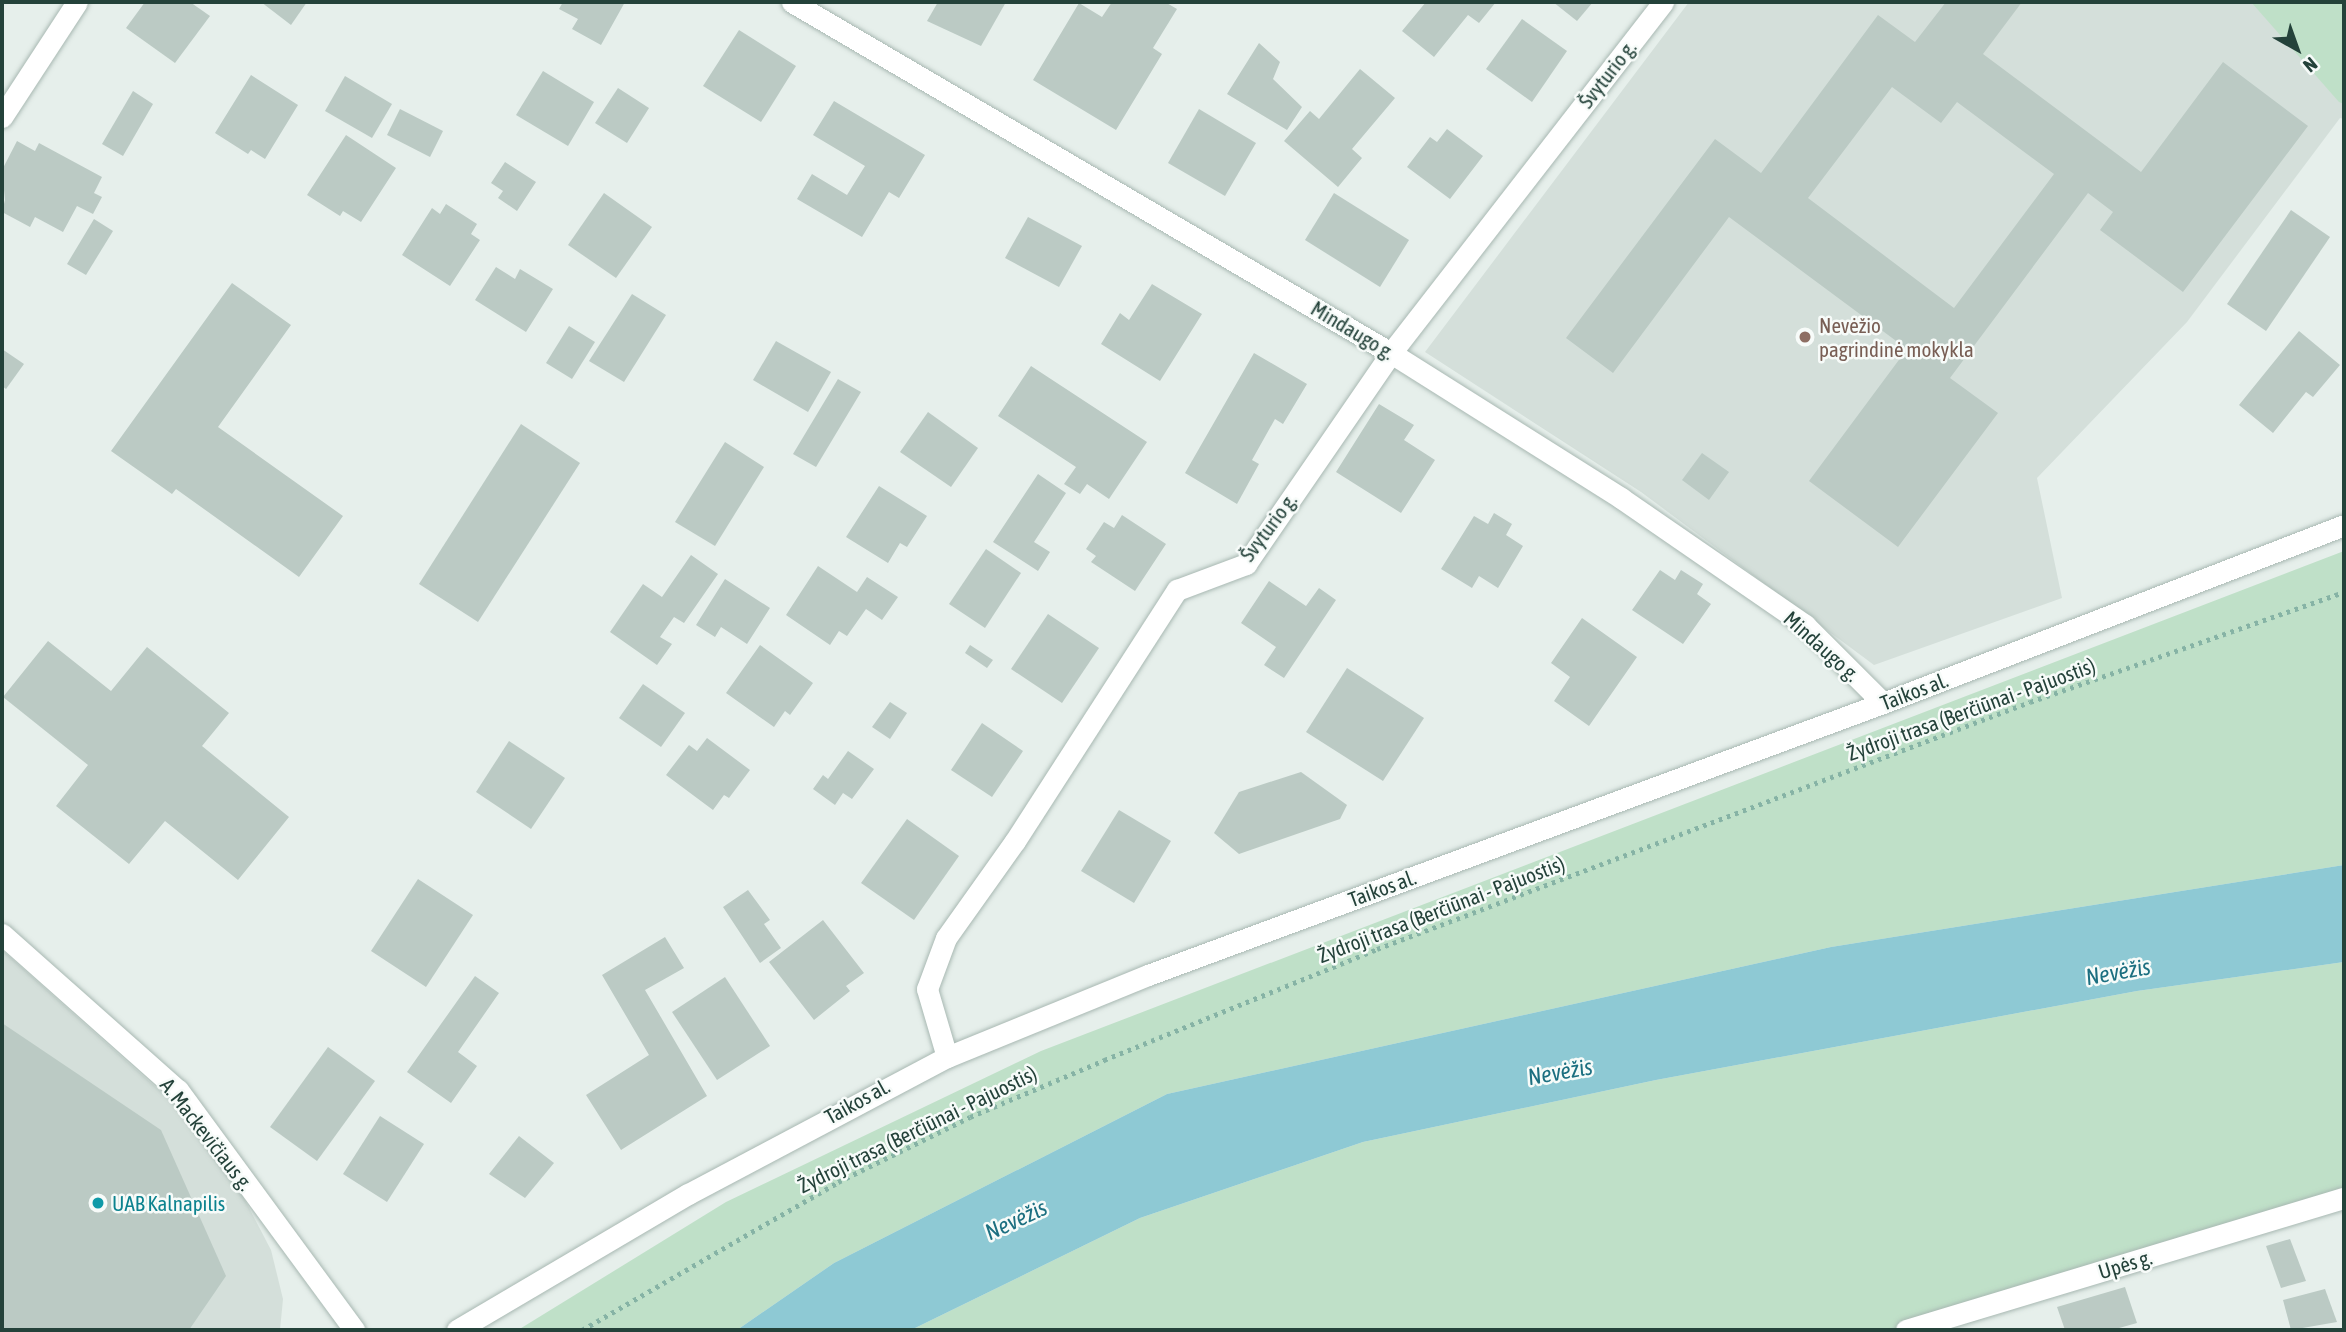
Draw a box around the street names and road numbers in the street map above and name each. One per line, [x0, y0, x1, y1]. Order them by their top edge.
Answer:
street label: Švyturio g. [1573, 35, 1641, 113]
street label: Mindaugo g. [1307, 295, 1399, 365]
street label: Švyturio g. [1234, 488, 1302, 566]
street label: Mindaugo g. [1779, 605, 1865, 687]
street label: Žydroji trasa (Berčiūnai - Pajuostis) [1843, 652, 2099, 766]
street label: Taikos al. [1877, 667, 1951, 715]
street label: Žydroji trasa (Berčiūnai - Pajuostis) [1314, 850, 1568, 968]
street label: Taikos al. [1345, 864, 1419, 912]
street label: Žydroji trasa (Berčiūnai - Pajuostis) [793, 1060, 1041, 1198]
street label: A. Mackevičiaus g. [155, 1073, 259, 1195]
street label: Taikos al. [820, 1073, 894, 1129]
street label: Upės g. [2095, 1244, 2155, 1284]

